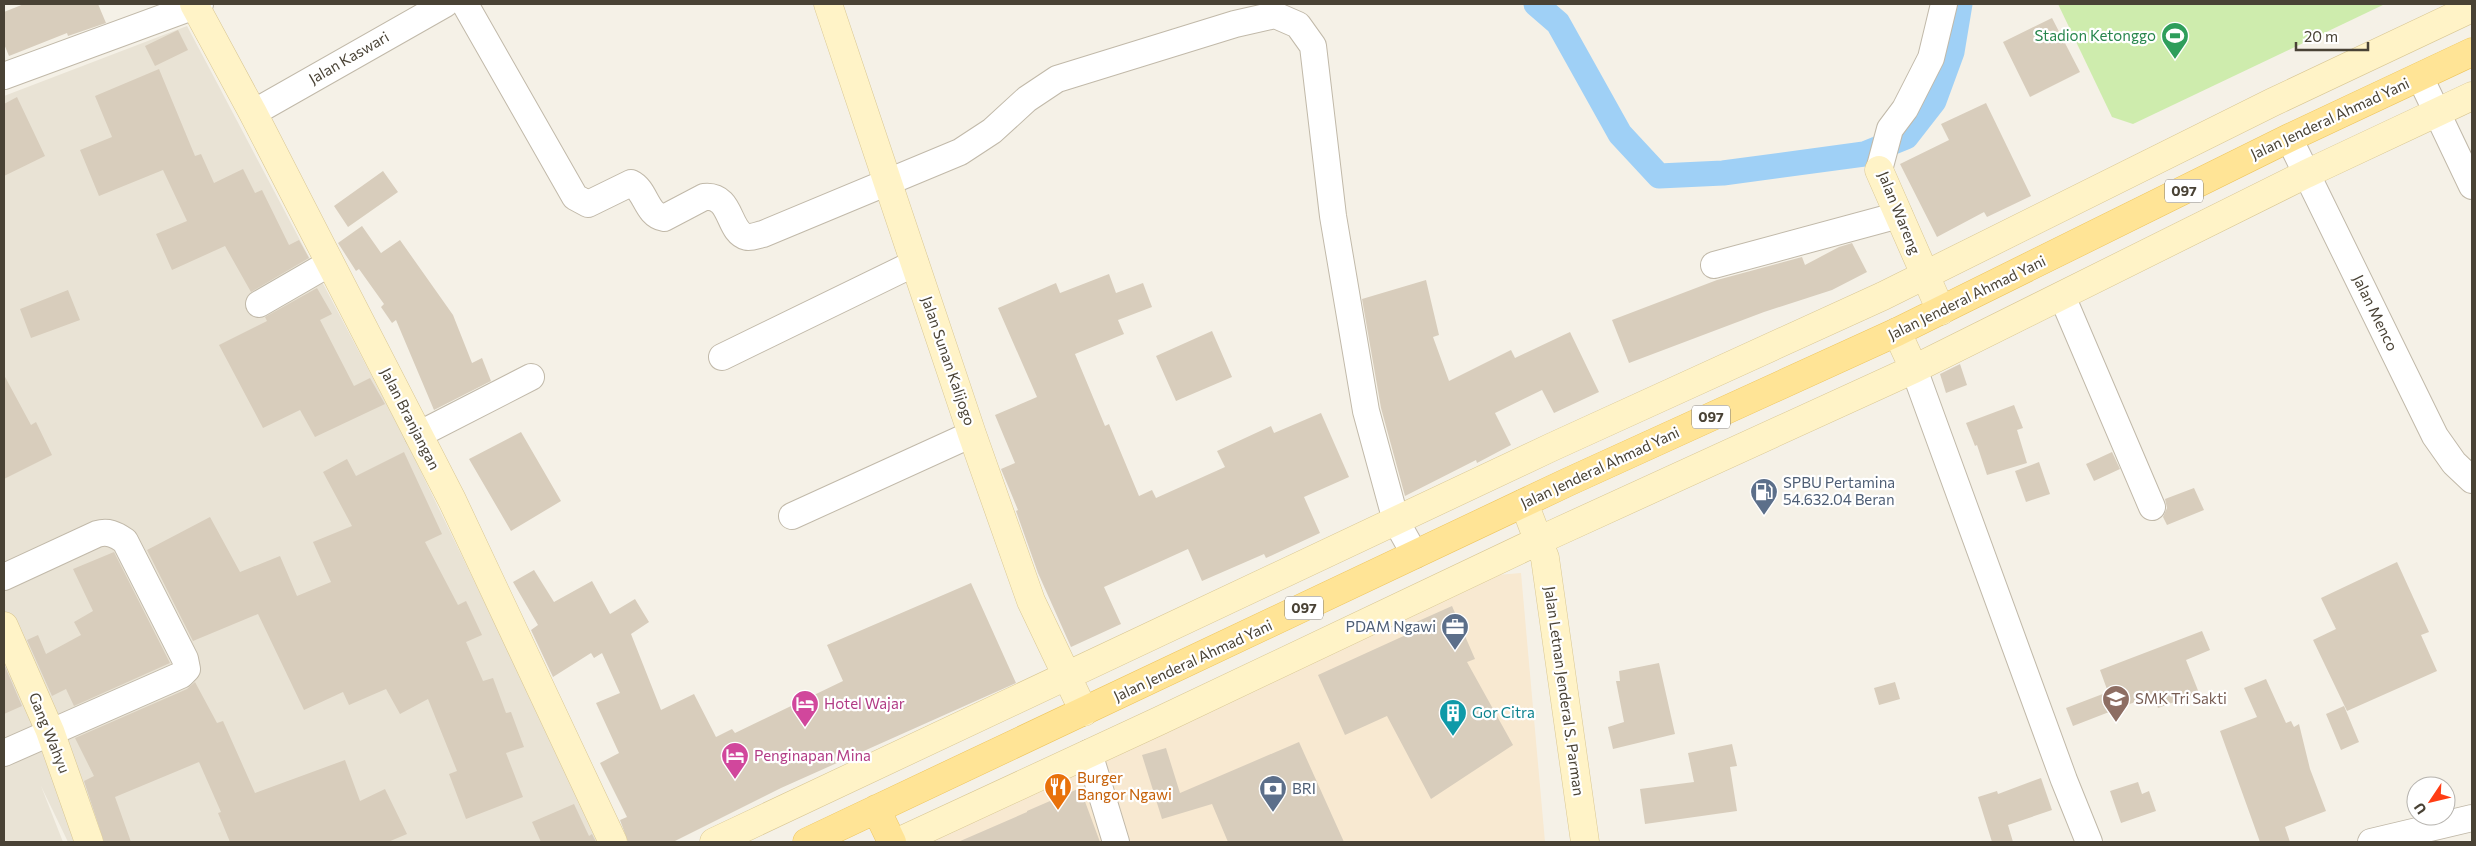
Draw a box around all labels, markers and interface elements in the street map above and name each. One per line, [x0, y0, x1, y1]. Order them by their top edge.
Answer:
scale bar [2296, 20, 2368, 52]
sports icon: Stadion Ketonggo [2160, 21, 2190, 60]
place label: Stadion Ketonggo [2034, 26, 2156, 44]
street label: Jalan Kaswari [305, 27, 392, 87]
text: 20 m [2304, 27, 2338, 45]
street label: Jalan Jenderal Ahmad Yani [2247, 73, 2412, 163]
street label: Jalan Wareng [1875, 168, 1925, 257]
road number: 097 [2165, 180, 2203, 202]
street label: Jalan Jenderal Ahmad Yani [1885, 251, 2048, 343]
street label: Jalan Menco [2350, 272, 2402, 354]
street label: Jalan Sunan Kalijogo [918, 294, 980, 428]
street label: Jalan Branjangan [377, 365, 444, 473]
road number: 097 [1692, 406, 1730, 428]
street label: Jalan Jenderal Ahmad Yani [1517, 422, 1682, 512]
place label: SPBU Pertamina 54.632.04 Beran [1783, 473, 1895, 508]
fuel station icon: SPBU Pertamina 54.632.04 Beran [1749, 477, 1779, 516]
street label: Jalan Letnan Jenderal S. Parman [1541, 585, 1589, 797]
road number: 097 [1285, 596, 1323, 620]
office icon: PDAM Ngawi [1440, 612, 1470, 651]
street label: Jalan Jenderal Ahmad Yani [1110, 615, 1275, 705]
place label: PDAM Ngawi [1346, 617, 1436, 635]
school or university icon: SMK Tri Sakti [2101, 684, 2131, 723]
hotel icon: Hotel Wajar [790, 689, 820, 728]
place label: SMK Tri Sakti [2135, 689, 2227, 707]
street label: Gang Wahyu [26, 690, 74, 776]
place label: Hotel Wajar [824, 694, 905, 712]
building icon: Gor Citra [1438, 698, 1468, 737]
place label: Gor Citra [1472, 703, 1535, 721]
hotel icon: Penginapan Mina [720, 741, 750, 780]
place label: Penginapan Mina [754, 746, 871, 764]
place label: Burger Bangor Ngawi [1077, 768, 1172, 803]
restaurant icon: Burger Bangor Ngawi [1043, 772, 1073, 811]
bank icon: BRI [1258, 774, 1288, 813]
north arrow [2406, 776, 2456, 826]
place label: BRI [1292, 779, 1316, 797]
text: U [2410, 800, 2430, 818]

